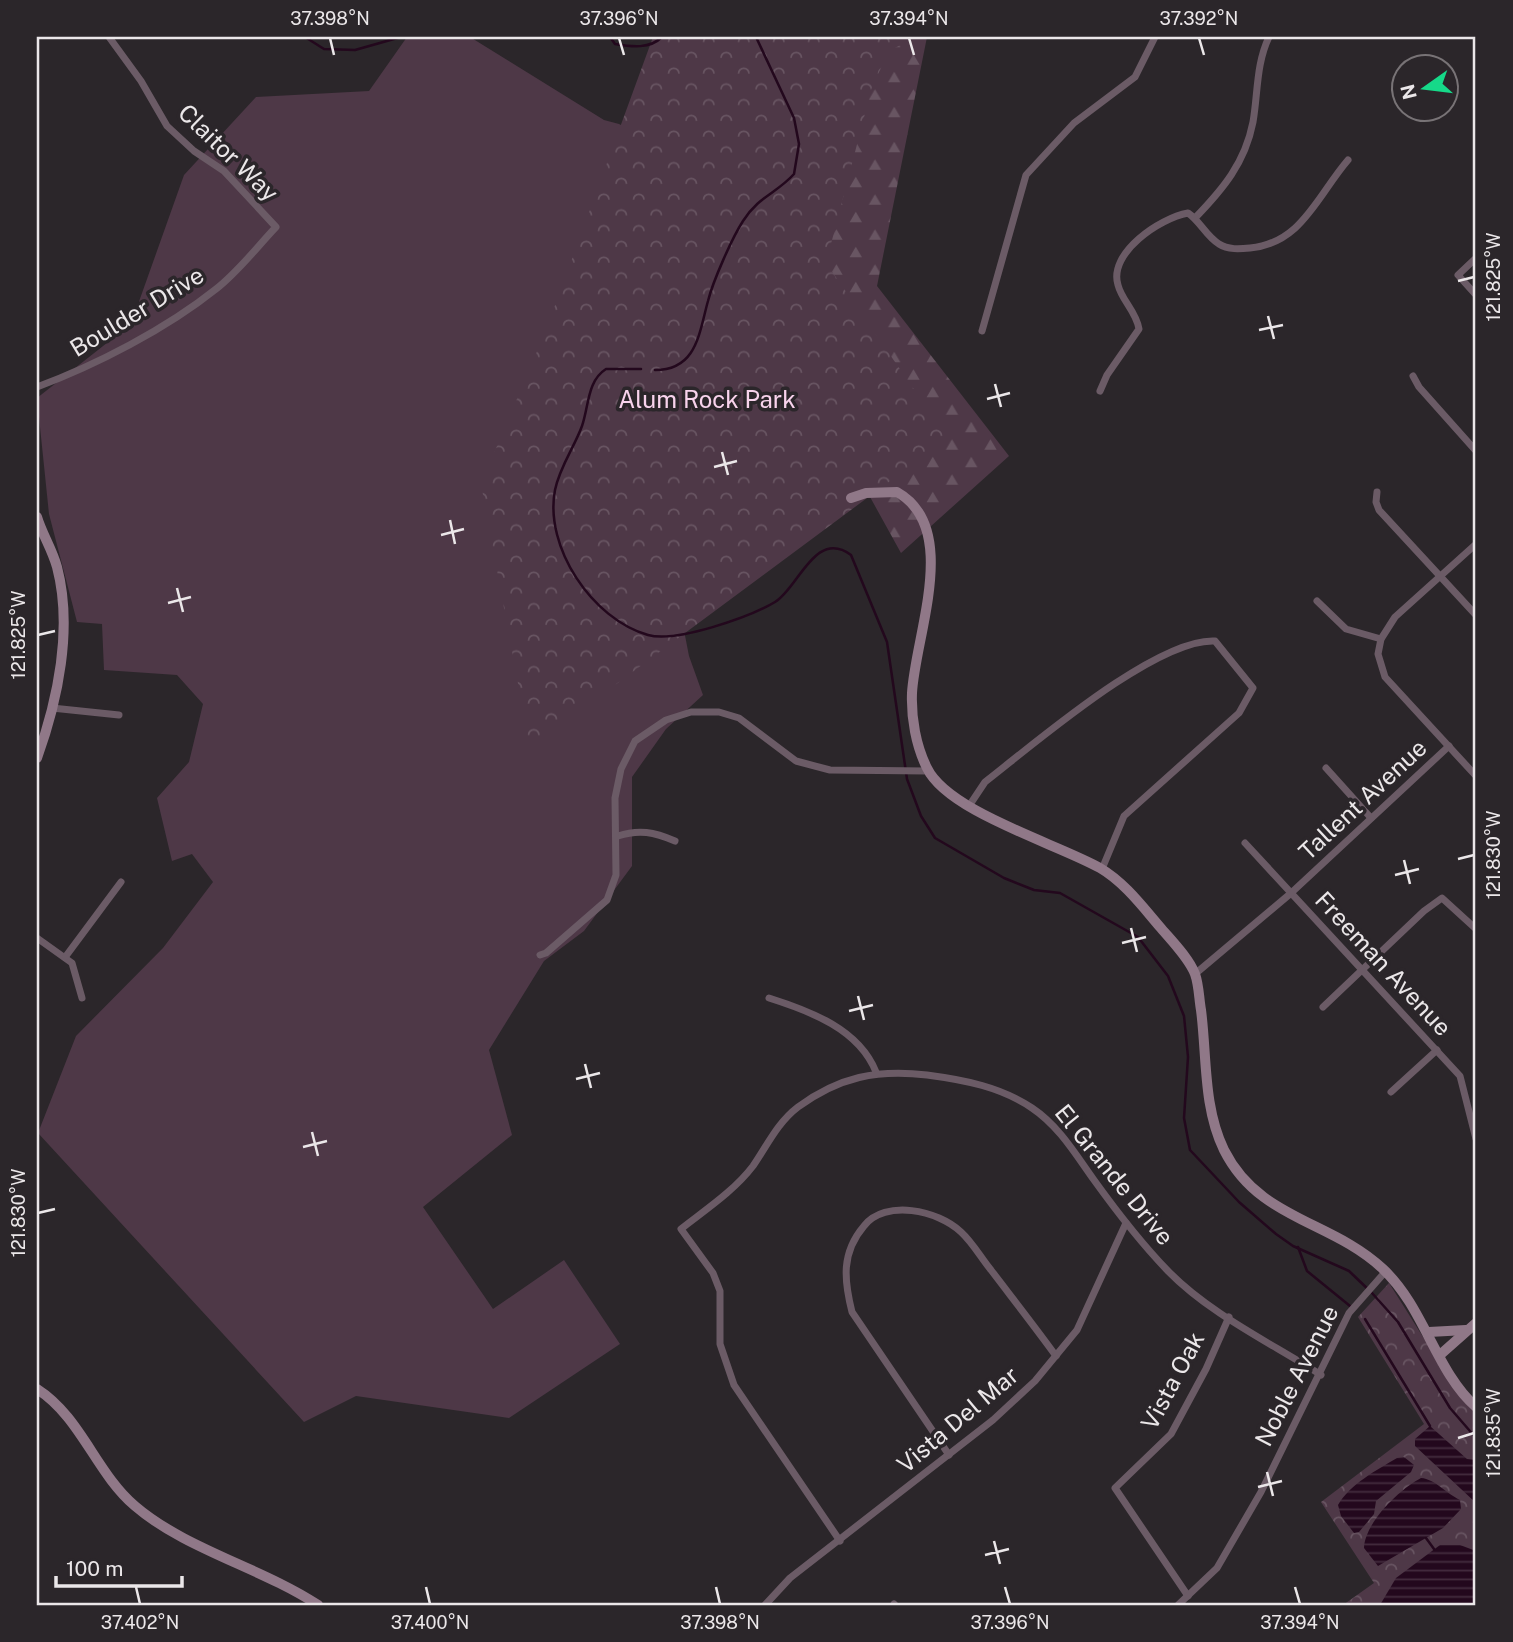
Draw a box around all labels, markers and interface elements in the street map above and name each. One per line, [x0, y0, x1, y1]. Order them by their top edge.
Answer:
text: 37.398°N [290, 8, 370, 29]
text: 37.396°N [579, 8, 659, 29]
text: 37.394°N [869, 8, 949, 29]
text: 37.392°N [1160, 8, 1238, 29]
north arrow [1390, 52, 1460, 122]
text: N [1396, 82, 1421, 102]
street label: Claitor Way [173, 98, 284, 207]
text: 121.825°W [1483, 233, 1504, 321]
street label: Boulder Drive [65, 260, 208, 362]
park label: Alum Rock Park [618, 385, 796, 413]
text: 121.825°W [8, 591, 29, 679]
street label: Tallent Avenue [1293, 733, 1432, 866]
text: 121.830°W [1483, 811, 1504, 899]
street label: Freeman Avenue [1310, 885, 1458, 1041]
street label: El Grande Drive [1050, 1099, 1180, 1250]
text: 121.830°W [8, 1169, 29, 1257]
street label: Noble Avenue [1249, 1300, 1344, 1451]
street label: Vista Oak [1135, 1327, 1209, 1434]
street label: Vista Del Mar [891, 1360, 1024, 1478]
text: 121.835°W [1483, 1388, 1504, 1478]
scale bar [56, 1544, 182, 1588]
text: 100 m [66, 1556, 123, 1581]
text: 37.402°N [101, 1612, 179, 1633]
text: 37.400°N [391, 1612, 469, 1633]
text: 37.398°N [680, 1612, 760, 1633]
text: 37.396°N [970, 1612, 1050, 1633]
text: 37.394°N [1260, 1612, 1340, 1633]

